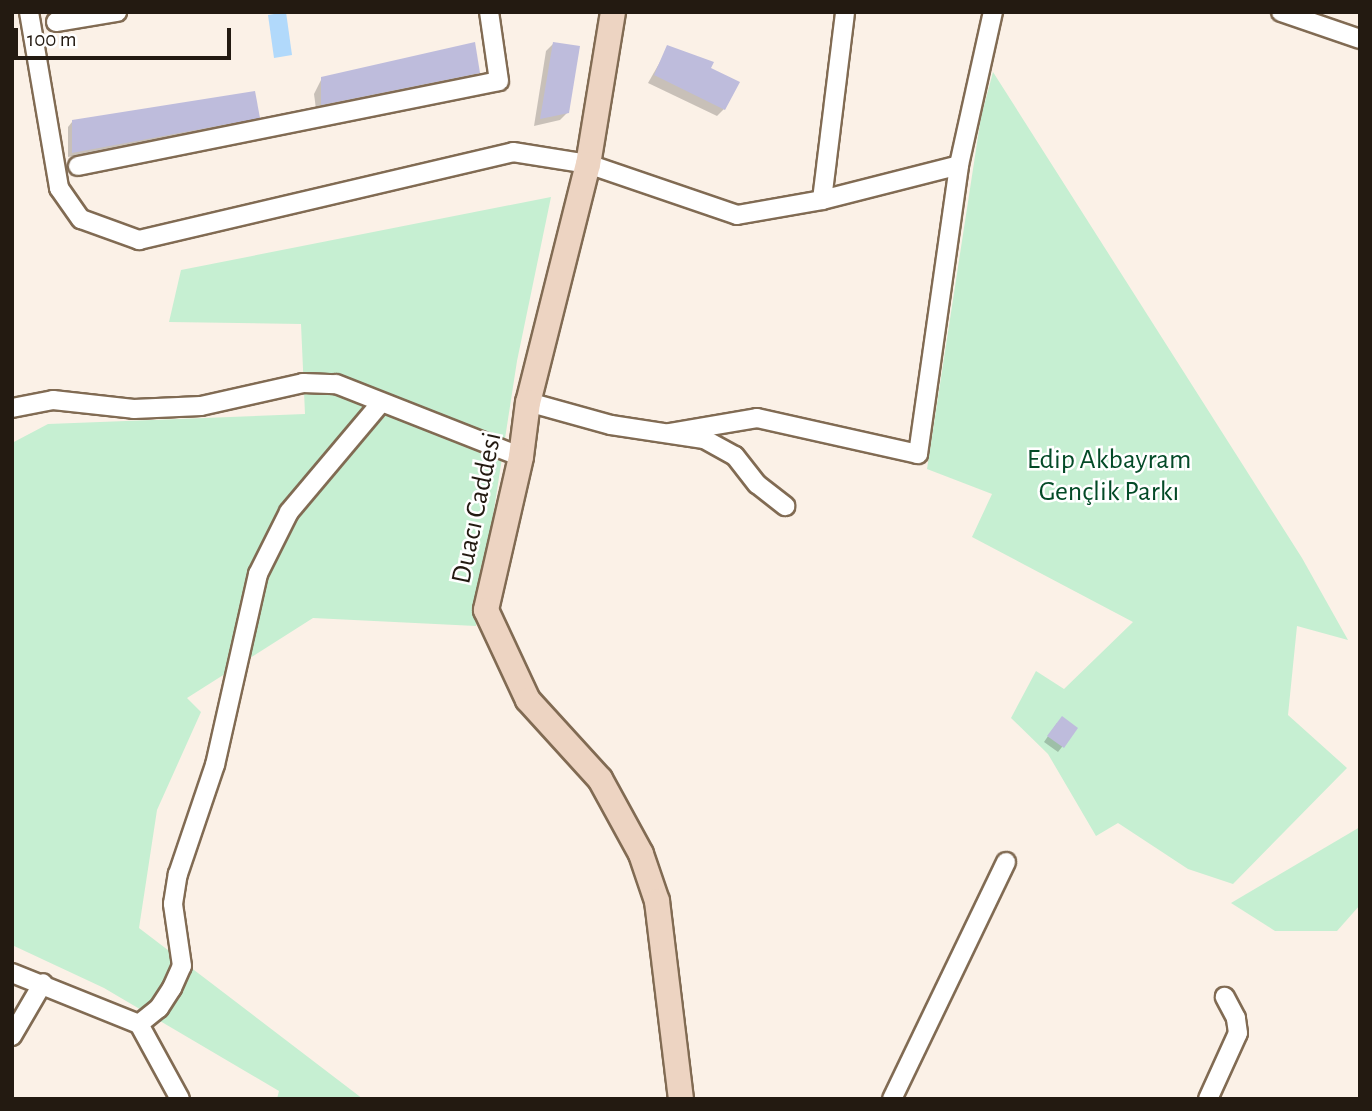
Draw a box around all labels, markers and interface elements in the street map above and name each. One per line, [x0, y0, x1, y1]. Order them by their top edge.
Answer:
scale bar [18, 14, 234, 58]
text: 100 m [27, 29, 77, 50]
street label: Duacı Caddesi [445, 429, 509, 587]
park label: Edip Akbayram Gençlik Parkı [1027, 443, 1191, 509]

